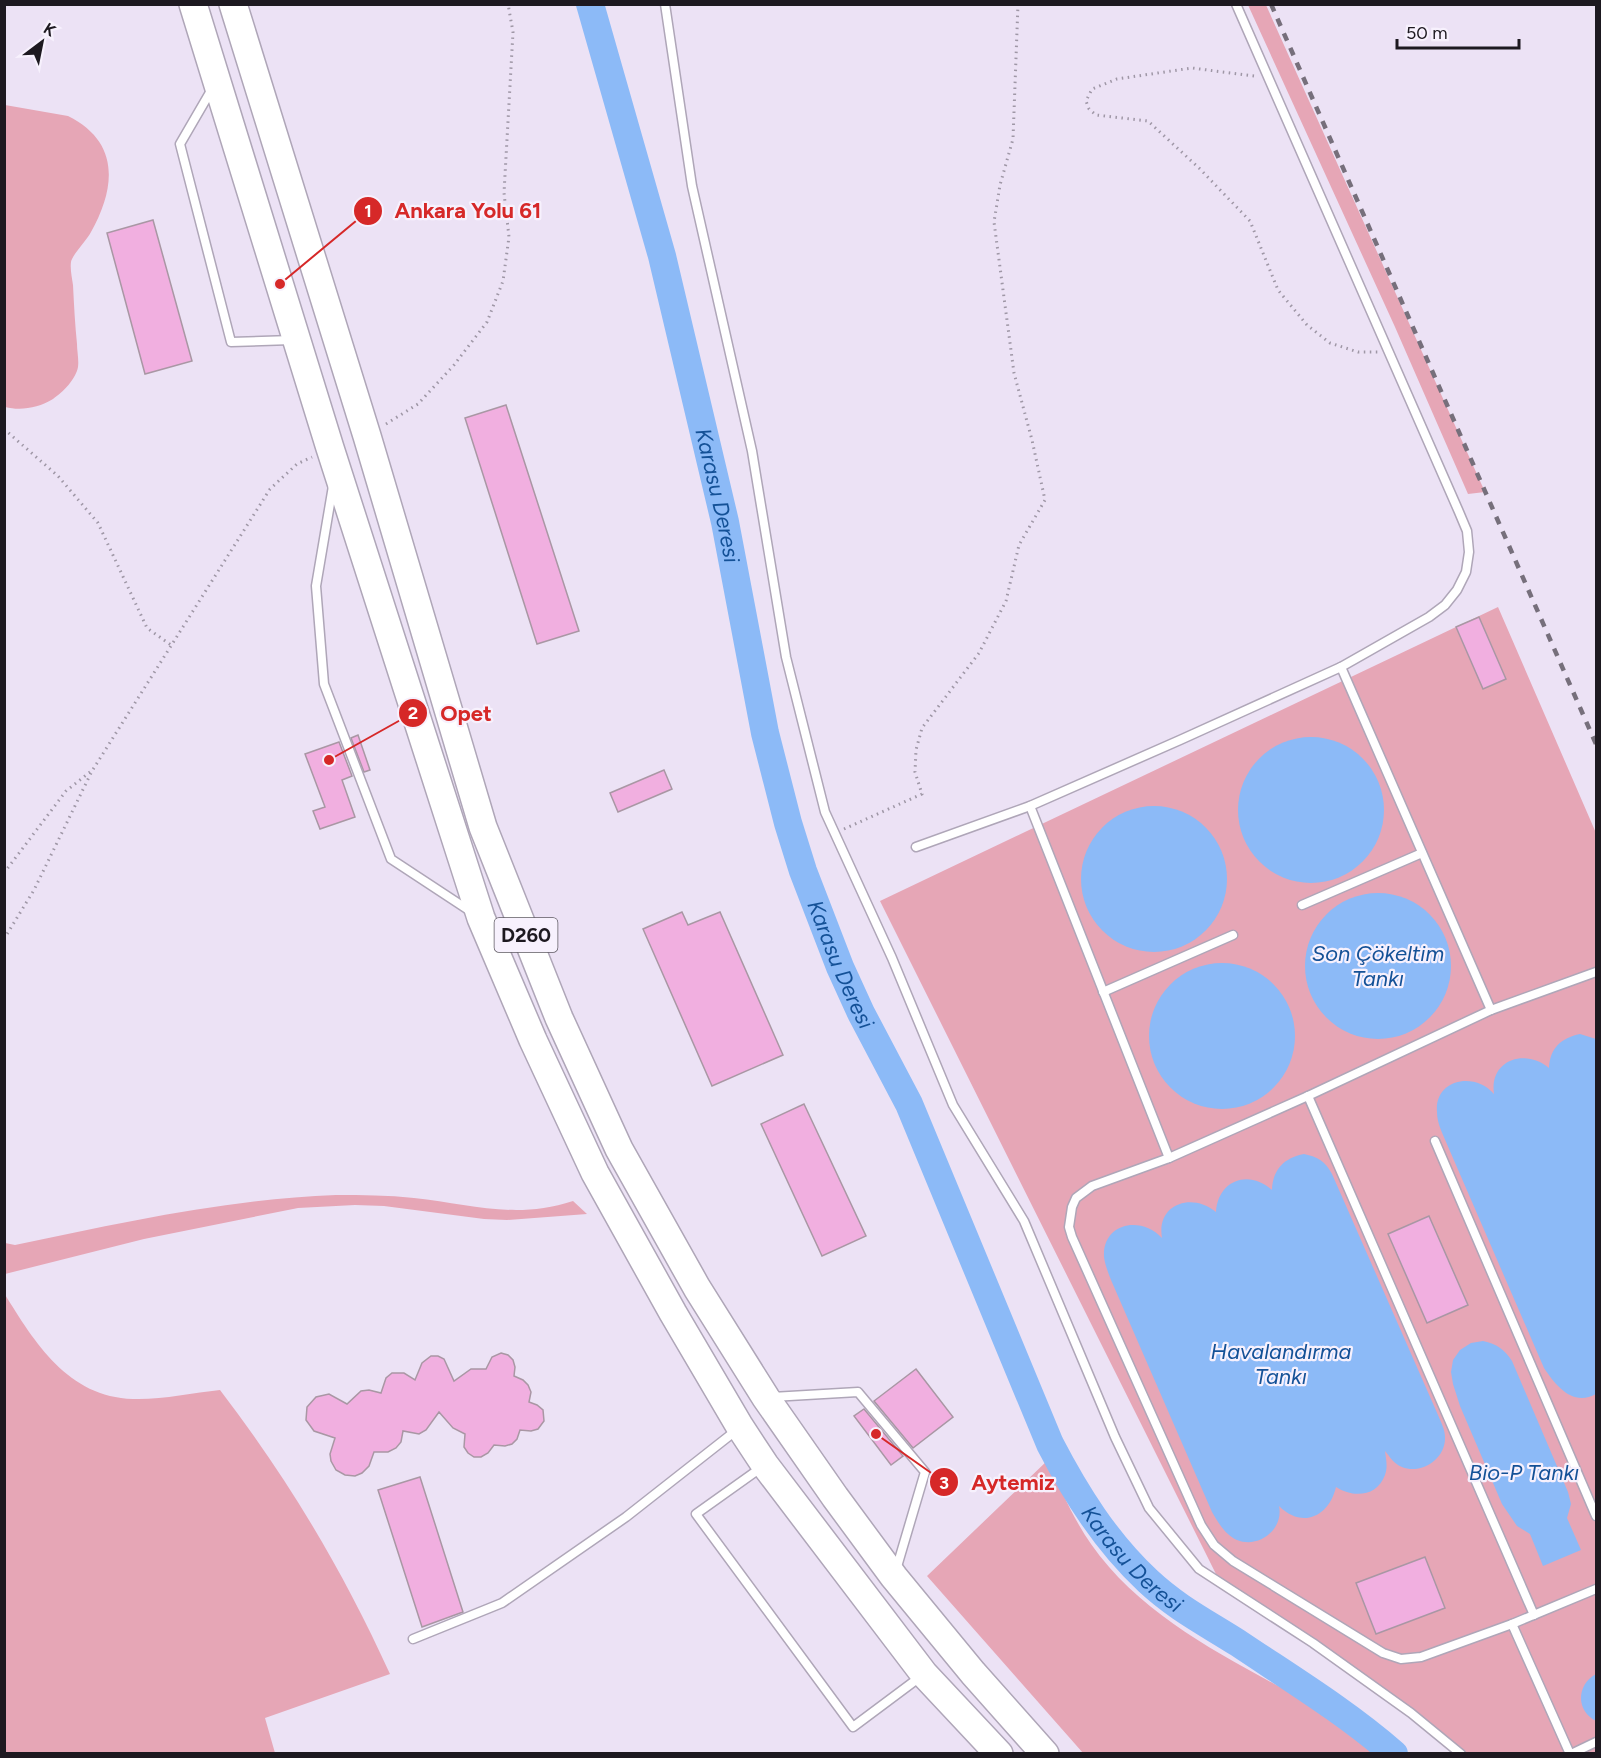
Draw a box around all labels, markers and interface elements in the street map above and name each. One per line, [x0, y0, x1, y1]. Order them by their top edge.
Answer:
north arrow [12, 12, 72, 72]
scale bar [1397, 12, 1518, 50]
text: K [40, 19, 60, 41]
text: 50 m [1406, 22, 1448, 44]
callout: Ankara Yolu 61 [353, 191, 553, 231]
text: Ankara Yolu 61 [395, 197, 541, 224]
text: 1 [364, 200, 372, 222]
water label: Karasu Deresi [690, 426, 746, 566]
callout: Opet [398, 693, 504, 733]
text: Opet [440, 700, 492, 727]
text: 2 [408, 702, 418, 724]
water label: Karasu Deresi [802, 896, 881, 1034]
road number: D260 [494, 918, 558, 952]
water label: Son Çökeltim Tankı [1312, 940, 1444, 992]
water label: Havalandırma Tankı [1211, 1338, 1351, 1390]
water label: Bio-P Tankı [1469, 1459, 1579, 1486]
callout: Aytemiz [929, 1462, 1067, 1502]
text: Aytemiz [971, 1469, 1055, 1496]
text: 3 [939, 1472, 949, 1494]
water label: Karasu Deresi [1076, 1500, 1189, 1618]

